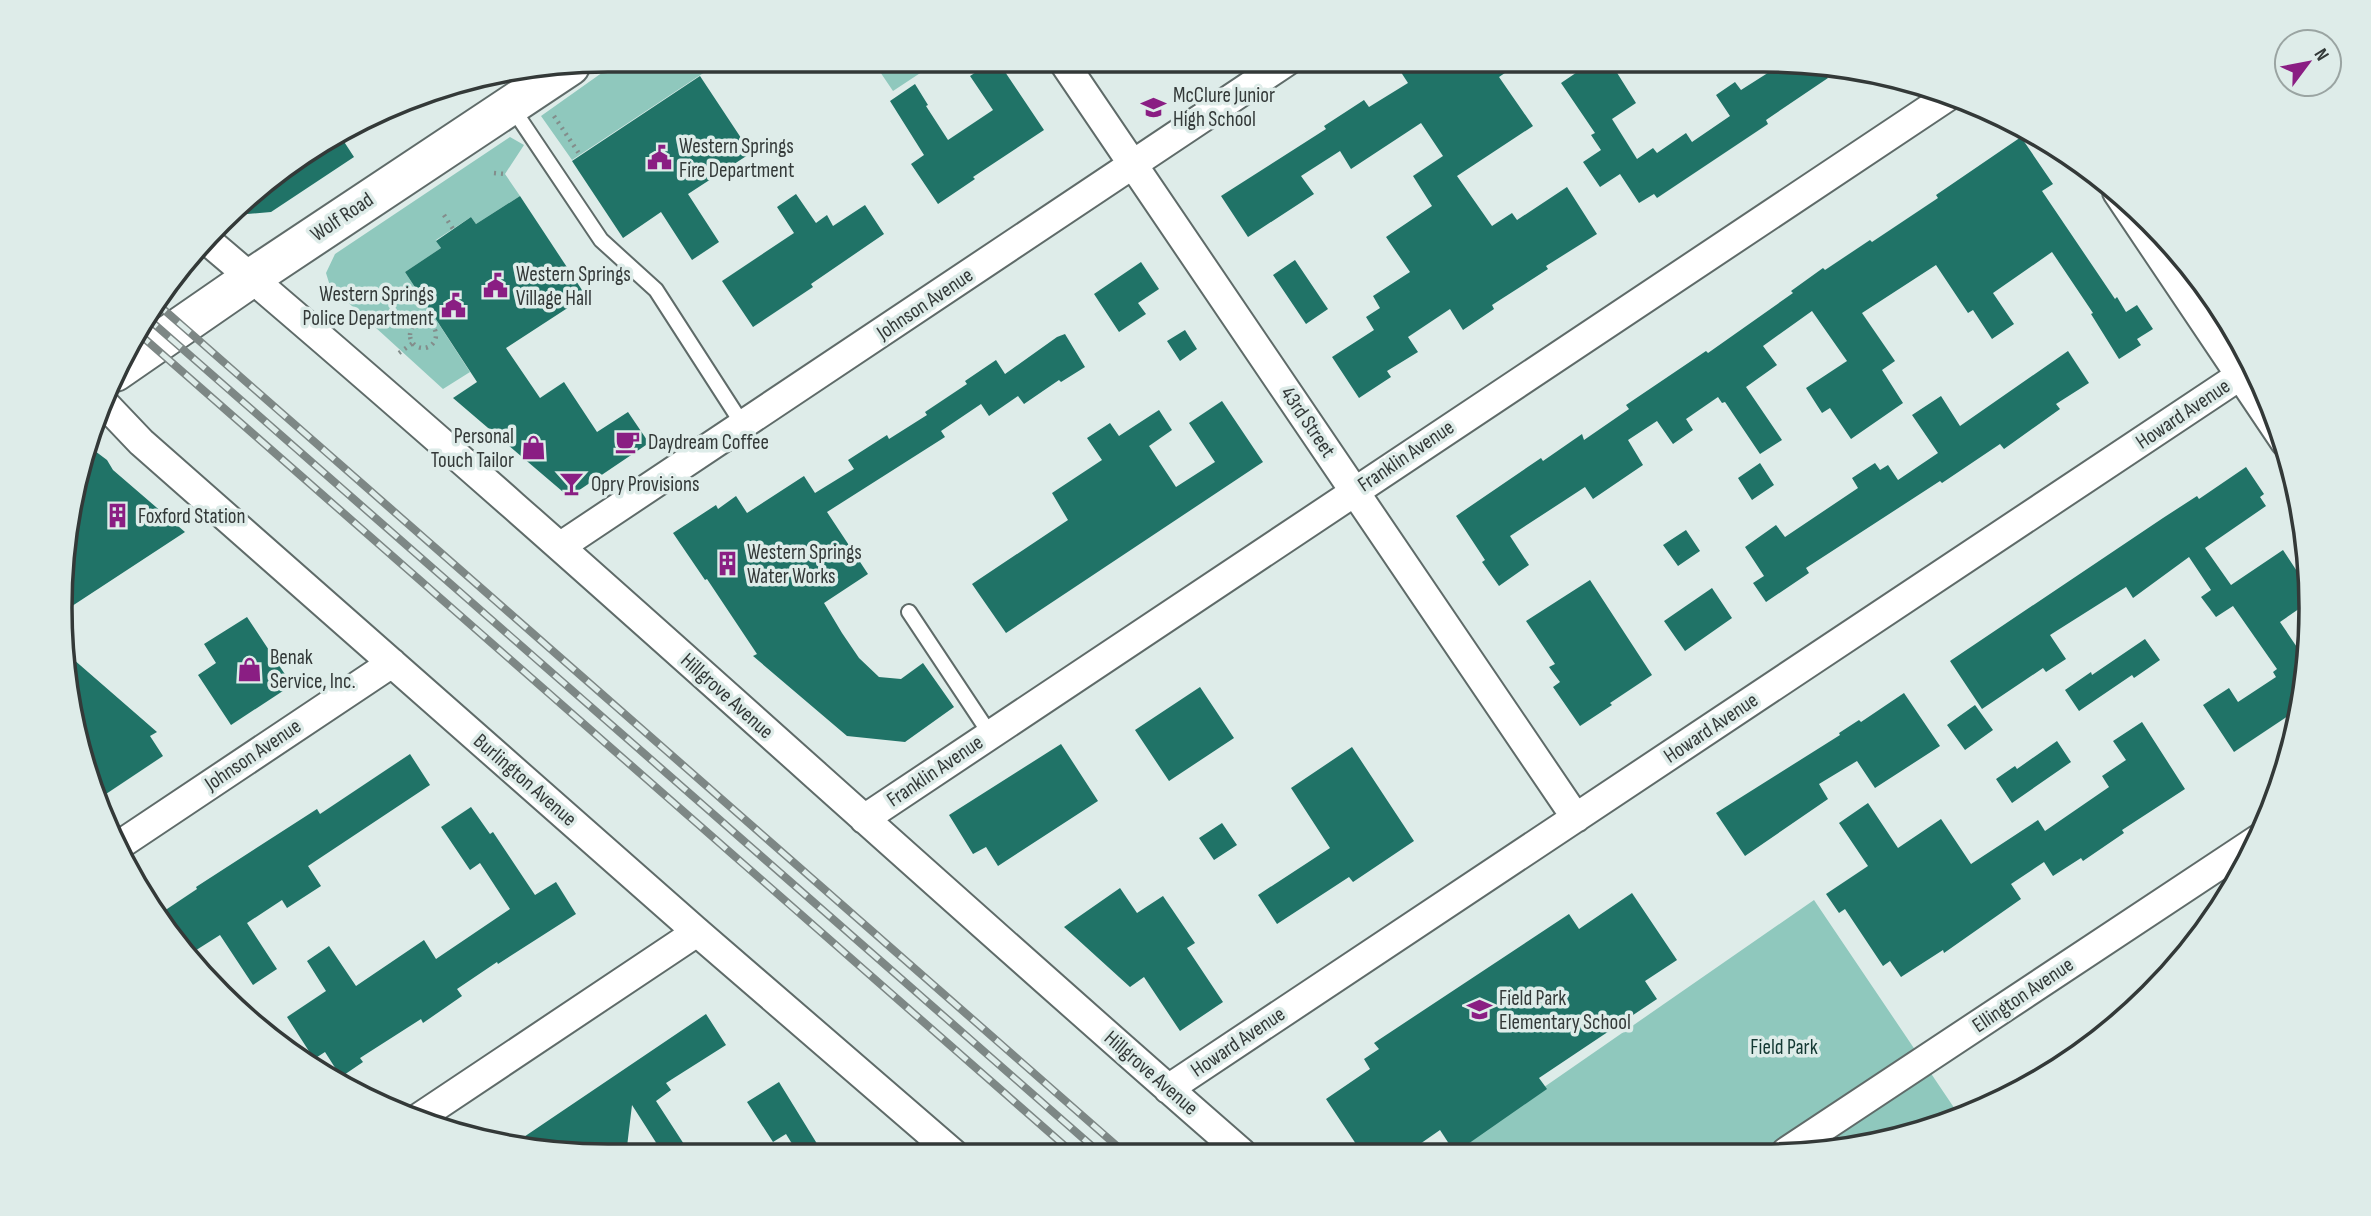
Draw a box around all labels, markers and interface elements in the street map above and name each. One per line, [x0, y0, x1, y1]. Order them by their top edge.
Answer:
north arrow [2273, 28, 2343, 98]
text: N [2309, 44, 2334, 65]
place label: McClure Junior High School [1173, 83, 1275, 132]
school or university icon: McClure Junior High School [1139, 93, 1167, 121]
place label: Western Springs Fire Department [679, 134, 794, 183]
public building icon: Western Springs Fire Department [645, 144, 673, 172]
street label: Wolf Road [306, 187, 378, 247]
place label: Western Springs Village Hall [516, 262, 631, 311]
street label: Johnson Avenue [871, 263, 978, 346]
public building icon: Western Springs Village Hall [482, 272, 510, 300]
place label: Western Springs Police Department [302, 282, 434, 331]
public building icon: Western Springs Police Department [440, 292, 468, 320]
street label: Howard Avenue [2131, 373, 2235, 455]
street label: 43rd Street [1275, 382, 1341, 462]
street label: Franklin Avenue [1353, 415, 1459, 497]
place label: Personal Touch Tailor [431, 424, 514, 473]
cafe icon: Daydream Coffee [614, 428, 642, 456]
place label: Daydream Coffee [648, 430, 769, 455]
shop icon: Personal Touch Tailor [520, 434, 548, 462]
bar icon: Opry Provisions [557, 470, 585, 498]
place label: Opry Provisions [591, 472, 700, 497]
building icon: Foxford Station [104, 502, 132, 530]
place label: Foxford Station [138, 504, 246, 529]
place label: Western Springs Water Works [747, 540, 862, 589]
building icon: Western Springs Water Works [713, 550, 741, 578]
place label: Benak Service, Inc. [270, 645, 356, 694]
street label: Hillgrove Avenue [675, 648, 779, 744]
shop icon: Benak Service, Inc. [236, 655, 264, 683]
street label: Howard Avenue [1659, 687, 1763, 769]
street label: Johnson Avenue [199, 714, 306, 797]
street label: Burlington Avenue [468, 728, 582, 832]
street label: Franklin Avenue [882, 730, 988, 812]
street label: Ellington Avenue [1968, 952, 2078, 1038]
place label: Field Park Elementary School [1499, 986, 1631, 1035]
school or university icon: Field Park Elementary School [1465, 996, 1493, 1024]
street label: Howard Avenue [1186, 1001, 1290, 1083]
street label: Hillgrove Avenue [1099, 1025, 1203, 1121]
park label: Field Park [1750, 1035, 1818, 1060]

